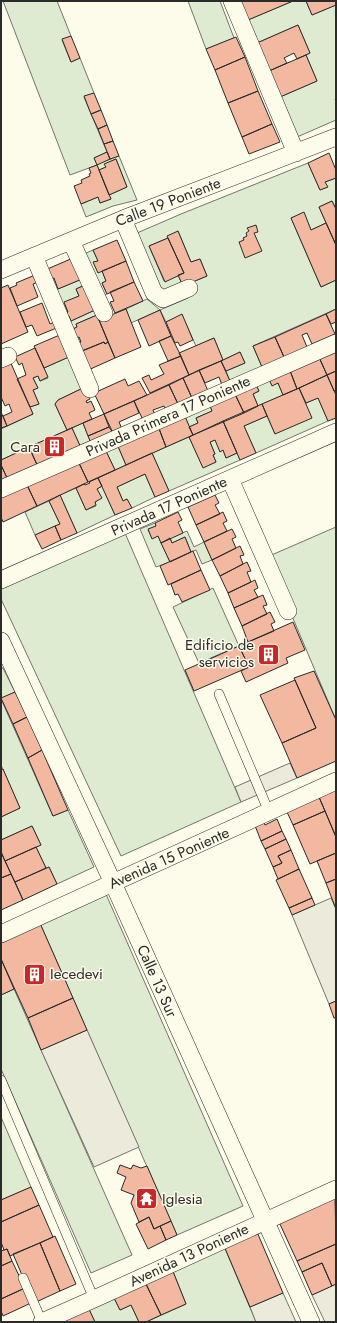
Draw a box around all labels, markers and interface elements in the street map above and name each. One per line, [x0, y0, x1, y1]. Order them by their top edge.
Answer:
street label: Calle 19 Poniente [112, 172, 224, 232]
street label: Privada Primera 17 Poniente [82, 370, 254, 462]
building icon: Cara [42, 434, 68, 460]
place label: Cara [10, 436, 40, 458]
street label: Privada 17 Poniente [108, 470, 231, 541]
place label: Edificio de servicios [185, 634, 254, 673]
building icon: Edificio de servicios [256, 641, 282, 667]
street label: Avenida 15 Poniente [105, 821, 233, 894]
street label: Calle 13 Sur [131, 941, 183, 1022]
building icon: Iecedevi [22, 961, 48, 987]
place label: Iecedevi [50, 963, 103, 985]
temple icon: Iglesia [134, 1186, 160, 1212]
place label: Iglesia [162, 1188, 203, 1210]
street label: Avenida 13 Poniente [126, 1218, 253, 1292]

